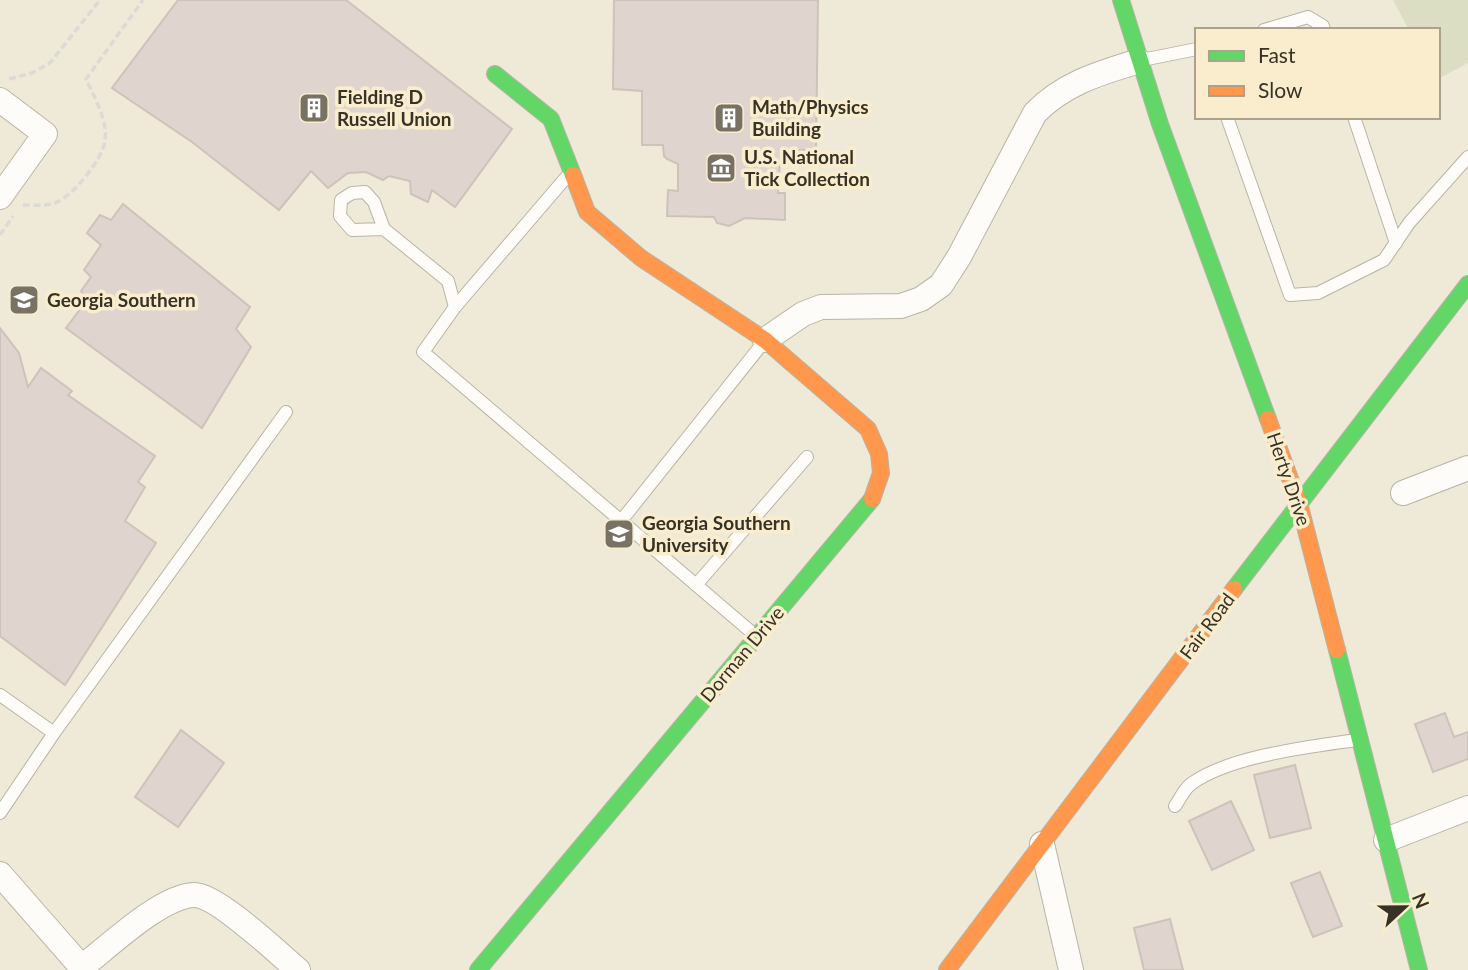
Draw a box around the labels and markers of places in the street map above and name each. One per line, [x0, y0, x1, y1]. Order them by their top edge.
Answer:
place label: Fielding D Russell Union [337, 85, 451, 130]
building icon: Fielding D Russell Union [297, 91, 331, 125]
place label: Math/Physics Building [752, 95, 869, 140]
building icon: Math/Physics Building [712, 101, 746, 135]
place label: U.S. National Tick Collection [744, 145, 870, 190]
museum icon: U.S. National Tick Collection [704, 151, 738, 185]
school or university icon: Georgia Southern [7, 283, 41, 317]
place label: Georgia Southern [47, 288, 196, 311]
place label: Georgia Southern University [642, 511, 791, 556]
school or university icon: Georgia Southern University [602, 517, 636, 551]

